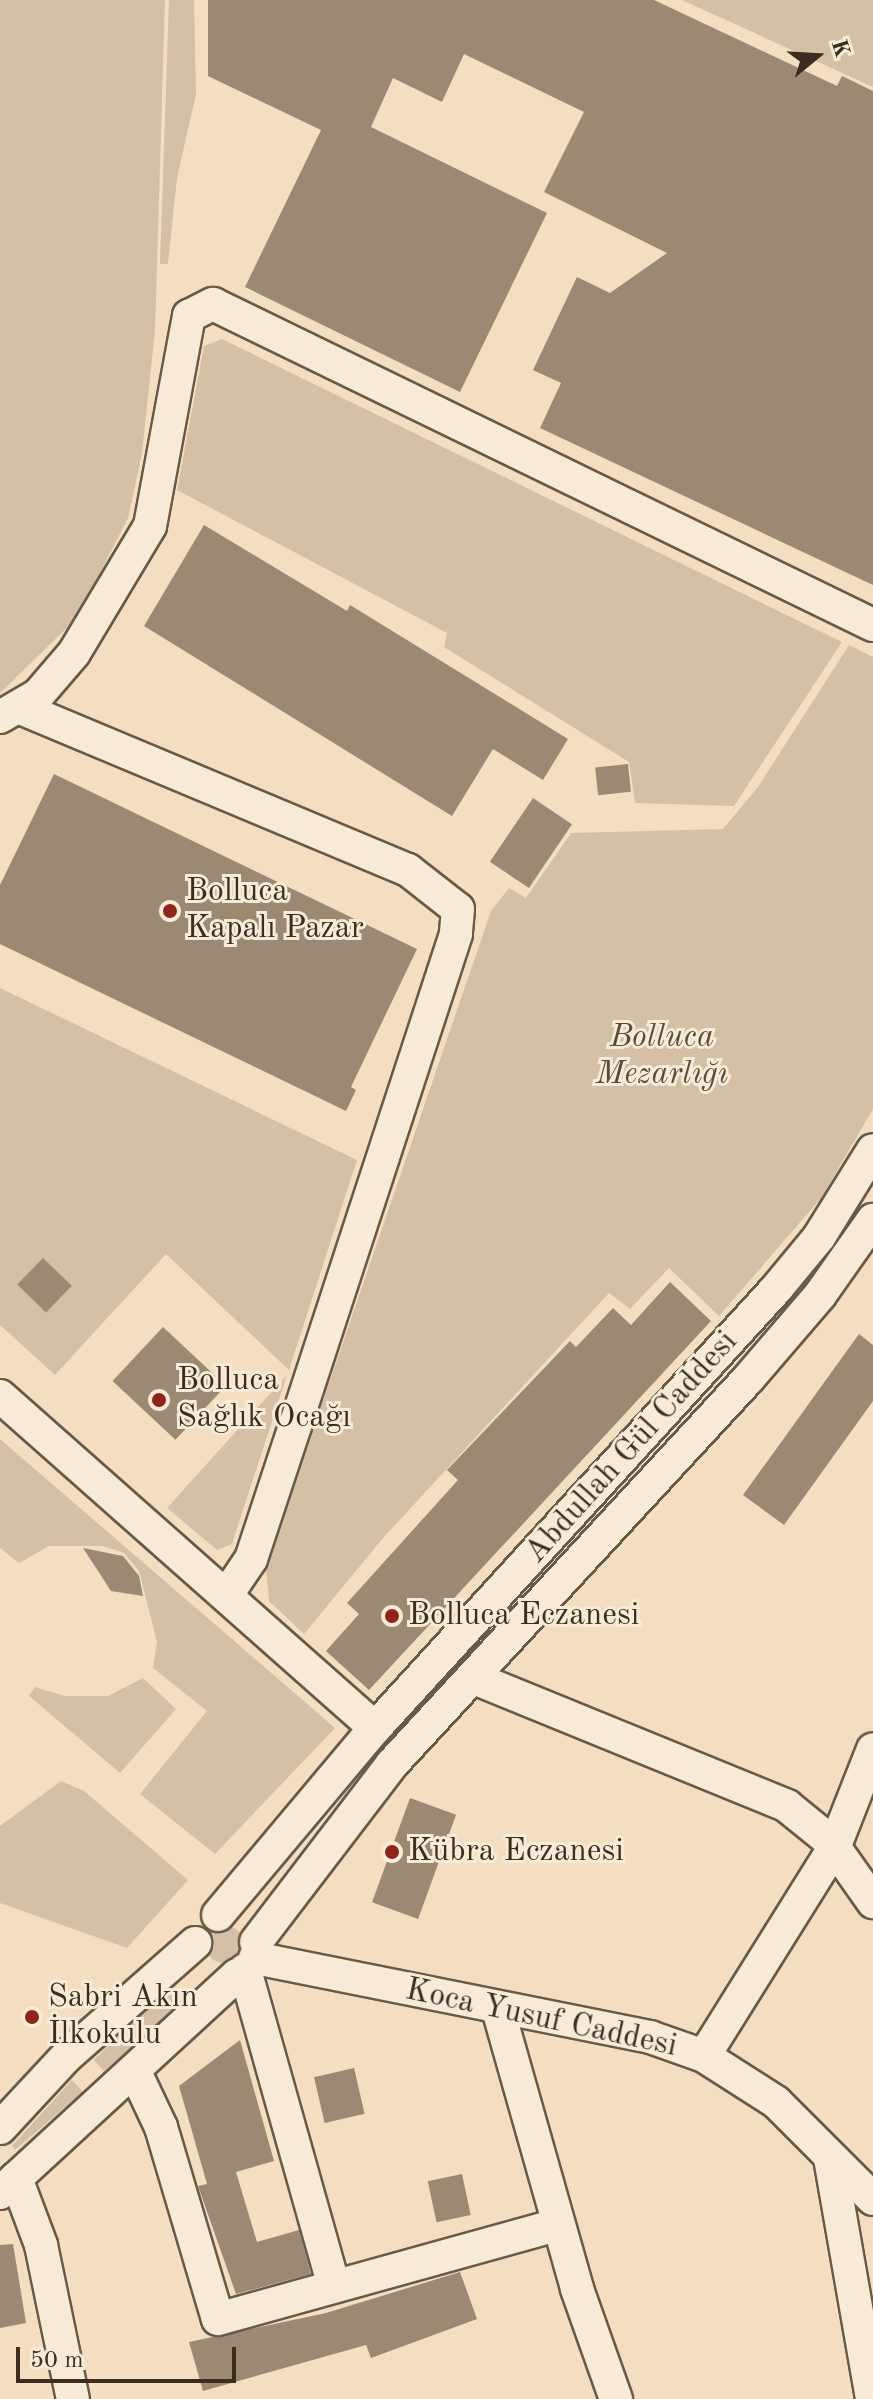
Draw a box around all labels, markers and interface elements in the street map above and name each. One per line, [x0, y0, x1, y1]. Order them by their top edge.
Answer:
north arrow [777, 16, 857, 96]
text: K [827, 37, 853, 60]
place label: Bolluca Kapalı Pazar [186, 874, 364, 949]
marker: Bolluca Kapalı Pazar [161, 902, 179, 920]
park label: Bolluca Mezarlığı [596, 1020, 728, 1095]
street label: Abdullah Gül Caddesi [517, 1324, 747, 1572]
place label: Bolluca Sağlık Ocağı [177, 1363, 351, 1438]
marker: Bolluca Sağlık Ocağı [148, 1389, 170, 1411]
place label: Bolluca Eczanesi [408, 1597, 639, 1635]
marker: Bolluca Eczanesi [383, 1607, 401, 1625]
place label: Kübra Eczanesi [408, 1833, 624, 1871]
marker: Kübra Eczanesi [383, 1843, 401, 1861]
street label: Koca Yusuf Caddesi [402, 1971, 680, 2067]
place label: Sabri Akın İlkokulu [48, 1980, 198, 2055]
marker: Sabri Akın İlkokulu [23, 2008, 41, 2026]
scale bar [20, 2331, 240, 2381]
text: 50 m [30, 2349, 84, 2373]

